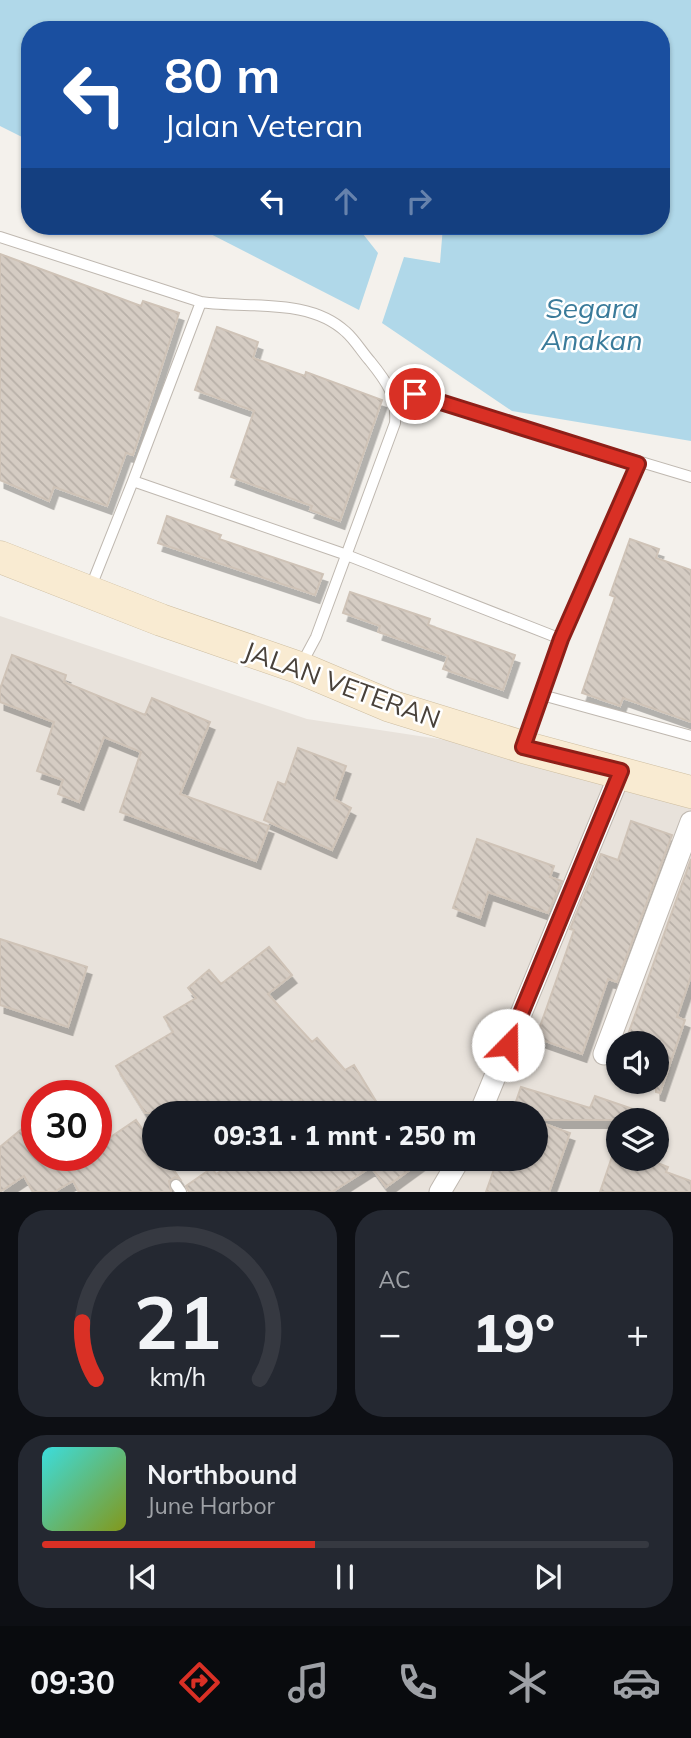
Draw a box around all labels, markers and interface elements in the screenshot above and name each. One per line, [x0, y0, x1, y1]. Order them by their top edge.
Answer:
text: 80 m [164, 44, 280, 105]
icon: left [49, 49, 140, 140]
text: Jalan Veteran [164, 105, 363, 145]
icon: left [254, 182, 292, 220]
icon: ahead [327, 182, 365, 220]
icon: right [400, 182, 438, 220]
water label: Segara Anakan [540, 290, 643, 357]
pin [385, 364, 445, 424]
icon: arrive [396, 375, 434, 413]
street label: JALAN VETERAN [239, 634, 445, 735]
position arrow [471, 1008, 545, 1082]
map controls [606, 1031, 669, 1171]
button: sound [606, 1031, 669, 1094]
speed limit sign: 30 [21, 1080, 112, 1171]
button: layers [606, 1108, 669, 1171]
text: 09:31 · 1 mnt · 250 m [214, 1119, 476, 1152]
text: AC [379, 1265, 411, 1294]
text: 21 [134, 1277, 221, 1368]
text: 19° [473, 1300, 555, 1365]
text: − [379, 1309, 401, 1357]
text: + [626, 1309, 649, 1357]
text: km/h [149, 1361, 206, 1392]
text: Northbound [147, 1458, 297, 1491]
text: June Harbor [147, 1491, 275, 1520]
icon: previous [124, 1558, 162, 1596]
icon: pause [326, 1558, 364, 1596]
icon: next [529, 1558, 567, 1596]
icon: directions [175, 1658, 224, 1707]
icon: music [284, 1658, 333, 1707]
icon: phone [393, 1658, 442, 1707]
icon: climate [503, 1658, 552, 1707]
icon: car [612, 1658, 661, 1707]
text: 09:30 [30, 1662, 115, 1702]

